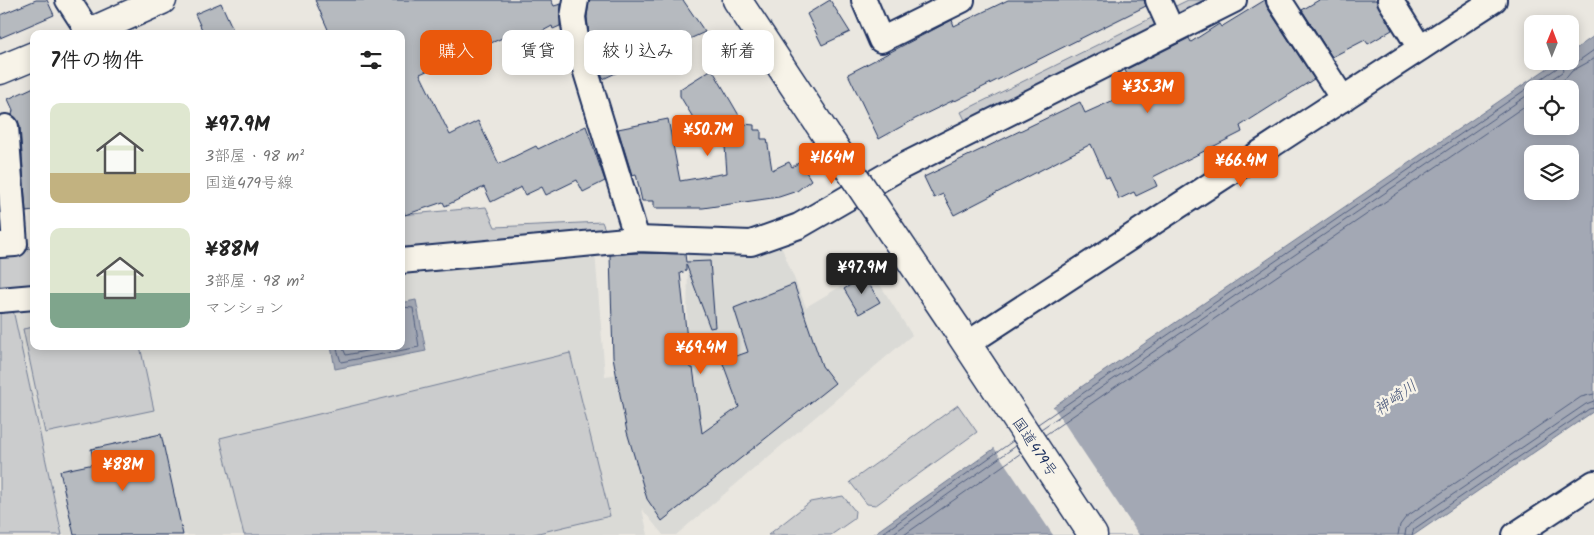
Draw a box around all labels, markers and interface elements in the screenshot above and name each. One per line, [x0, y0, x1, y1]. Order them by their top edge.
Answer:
north arrow [1524, 15, 1579, 70]
map controls [1524, 15, 1579, 200]
chip: 購入 [420, 30, 492, 75]
chip: 賃貸 [502, 30, 574, 75]
chip: 絞り込み [584, 30, 692, 75]
chip: 新着 [702, 30, 774, 75]
text: 7件の物件 [50, 45, 144, 78]
icon: filters [357, 46, 385, 74]
pin: ¥35.3M [1107, 72, 1189, 114]
text: ¥35.3M [1122, 75, 1174, 100]
button: locate [1524, 80, 1579, 135]
text: ¥97.9M [205, 109, 270, 142]
pin: ¥50.7M [667, 114, 749, 157]
text: ¥50.7M [683, 118, 733, 143]
icon: home [90, 123, 150, 183]
pin: ¥164M [797, 142, 867, 185]
text: 3部屋 · 98 m² [205, 144, 304, 169]
button: layers [1524, 145, 1579, 200]
text: ¥164M [810, 146, 854, 171]
pin: ¥66.4M [1200, 146, 1282, 188]
text: ¥66.4M [1215, 149, 1267, 174]
text: 国道479号線 [205, 171, 293, 196]
text: ¥88M [205, 234, 259, 267]
icon: home [90, 248, 150, 308]
pin: ¥97.9M [821, 252, 903, 295]
text: ¥97.9M [837, 256, 887, 281]
text: 3部屋 · 98 m² [205, 269, 304, 294]
text: マンション [205, 296, 284, 321]
pin: ¥69.4M [660, 332, 742, 375]
text: ¥69.4M [675, 336, 727, 361]
water label: 神崎川 [1369, 374, 1423, 422]
street label: 国道479号 [1005, 413, 1063, 482]
pin: ¥88M [93, 450, 153, 492]
text: ¥88M [103, 453, 143, 478]

